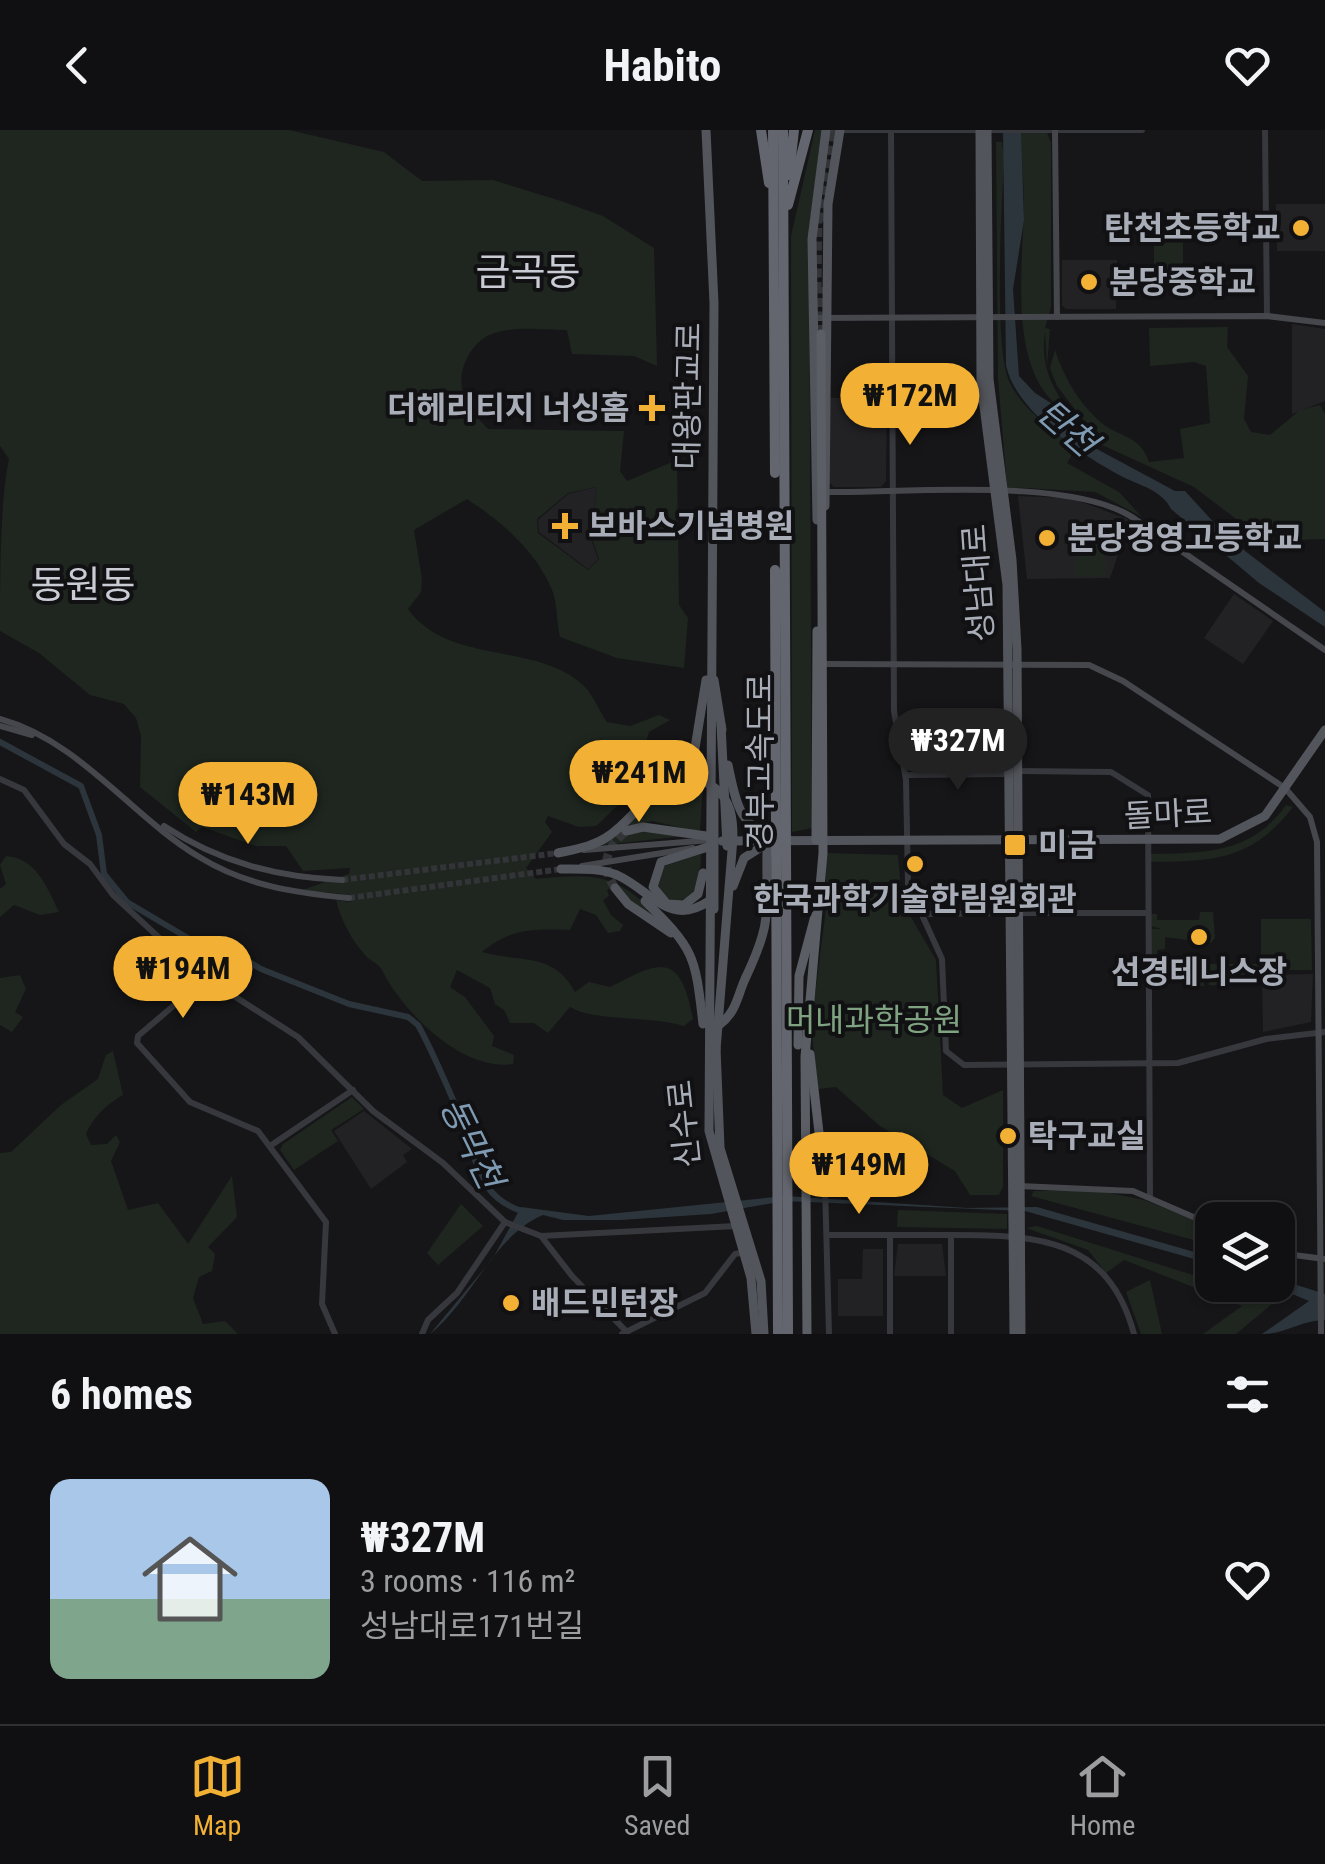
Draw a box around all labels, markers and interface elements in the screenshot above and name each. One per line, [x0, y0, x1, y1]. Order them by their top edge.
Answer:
icon: back [50, 38, 105, 93]
icon: heart [1220, 38, 1275, 93]
text: Habito [604, 39, 721, 92]
place label: 탄천초등학교 [1104, 209, 1281, 247]
marker: 탄천초등학교 [1290, 217, 1312, 239]
district label: 금곡동 [476, 250, 580, 294]
place label: 분당중학교 [1109, 263, 1256, 301]
marker: 분당중학교 [1078, 271, 1100, 293]
street label: 대왕판교로 [668, 322, 708, 470]
pin: ₩172M [840, 363, 980, 448]
text: ₩172M [862, 376, 958, 414]
place label: 더헤리티지 너싱홈 [387, 389, 630, 427]
water label: 탄천 [1029, 391, 1108, 467]
marker: 더헤리티지 너싱홈 [639, 395, 665, 421]
place label: 보바스기념병원 [588, 507, 794, 545]
marker: 보바스기념병원 [552, 513, 578, 539]
place label: 분당경영고등학교 [1067, 519, 1303, 557]
street label: 성남대로 [955, 523, 1001, 643]
marker: 분당경영고등학교 [1036, 527, 1058, 549]
district label: 동원동 [31, 563, 135, 607]
street label: 경부고속도로 [741, 674, 779, 850]
pin: ₩327M [888, 708, 1028, 793]
text: ₩327M [910, 721, 1006, 759]
pin: ₩241M [569, 740, 709, 825]
text: ₩241M [591, 753, 687, 791]
pin: ₩143M [178, 762, 318, 847]
text: ₩143M [200, 775, 296, 813]
street label: 돌마로 [1123, 793, 1213, 835]
place label: 미금 [1038, 826, 1097, 864]
marker: 미금 [1002, 832, 1028, 858]
marker: 한국과학기술한림원회관 [904, 853, 926, 875]
place label: 한국과학기술한림원회관 [753, 880, 1077, 918]
marker: 선경테니스장 [1188, 926, 1210, 948]
pin: ₩194M [113, 936, 253, 1021]
text: ₩194M [135, 949, 231, 987]
place label: 선경테니스장 [1111, 953, 1287, 991]
park label: 머내과학공원 [786, 1001, 962, 1039]
street label: 신수로 [660, 1078, 708, 1170]
water label: 동막천 [431, 1091, 512, 1199]
place label: 탁구교실 [1028, 1117, 1146, 1155]
marker: 탁구교실 [997, 1125, 1019, 1147]
pin: ₩149M [789, 1132, 929, 1217]
text: ₩149M [811, 1145, 907, 1183]
map controls [1195, 1202, 1295, 1302]
button: layers [1195, 1202, 1295, 1302]
place label: 배드민턴장 [531, 1284, 678, 1322]
marker: 배드민턴장 [500, 1292, 522, 1314]
icon: filters [1220, 1367, 1275, 1422]
text: 6 homes [50, 1370, 193, 1419]
text: ₩327M [360, 1513, 485, 1562]
icon: home [130, 1519, 250, 1639]
icon: heart [1220, 1552, 1275, 1607]
text: 3 rooms · 116 m² [360, 1562, 575, 1600]
text: 성남대로171번길 [360, 1607, 584, 1645]
tab: Map [190, 1749, 245, 1842]
tab: Saved [624, 1749, 690, 1842]
tab: Home [1070, 1749, 1135, 1842]

